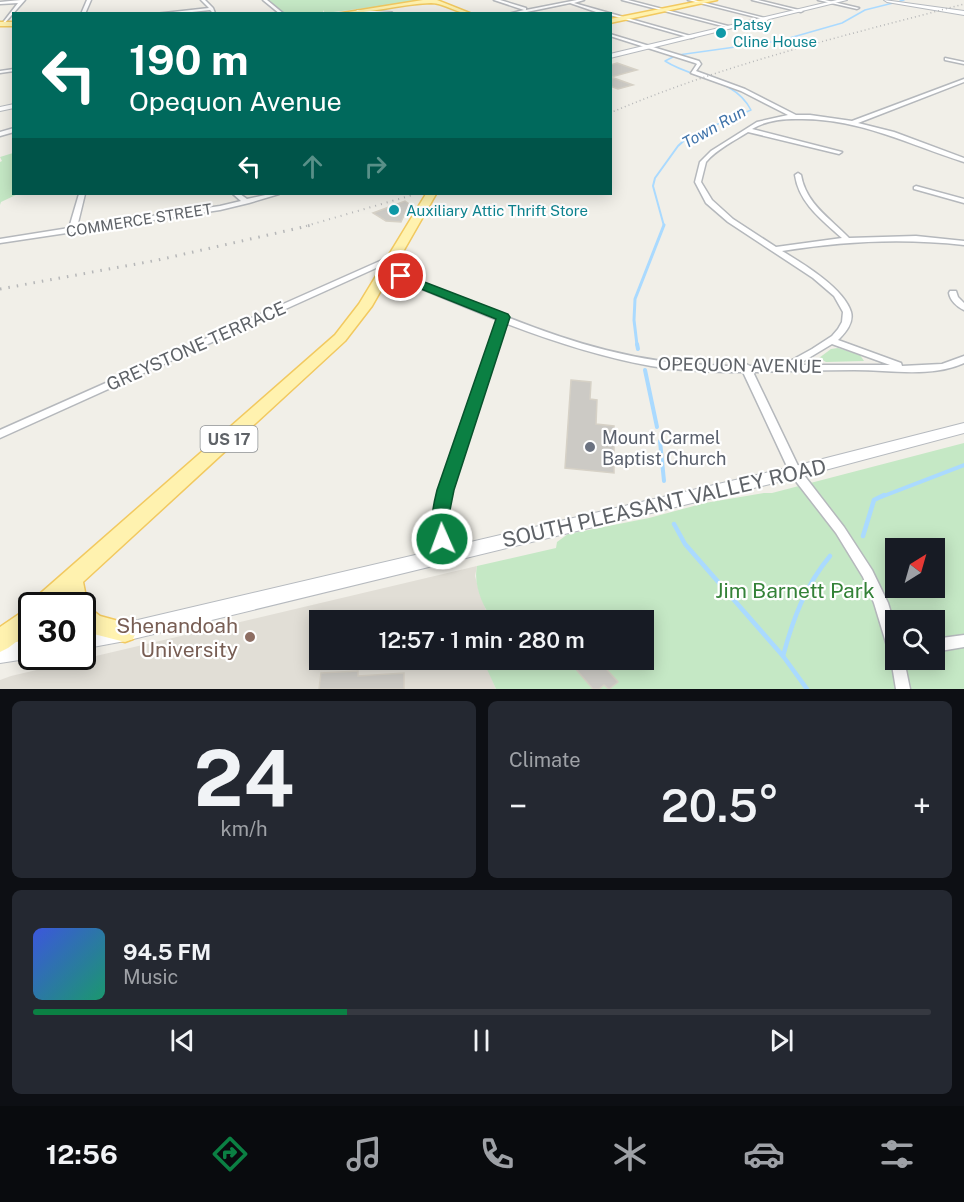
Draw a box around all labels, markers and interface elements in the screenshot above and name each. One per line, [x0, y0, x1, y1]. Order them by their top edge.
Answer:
place label: Patsy Cline House [733, 16, 817, 50]
marker: Patsy Cline House [714, 26, 728, 40]
text: 190 m [129, 35, 249, 84]
icon: left [30, 36, 108, 114]
text: Opequon Avenue [129, 85, 342, 117]
water label: Town Run [679, 102, 749, 152]
icon: left [233, 150, 266, 183]
icon: ahead [296, 150, 329, 183]
icon: right [359, 150, 392, 183]
street label: COMMERCE STREET [65, 200, 213, 240]
place label: Auxiliary Attic Thrift Store [406, 202, 588, 219]
marker: Auxiliary Attic Thrift Store [387, 203, 401, 217]
pin [375, 250, 426, 301]
icon: arrive [384, 259, 417, 292]
street label: GREYSTONE TERRACE [103, 297, 289, 395]
street label: OPEQUON AVENUE [658, 353, 822, 377]
road number: US 17 [200, 426, 258, 452]
place label: Mount Carmel Baptist Church [602, 427, 726, 469]
marker: Mount Carmel Baptist Church [583, 440, 597, 454]
street label: SOUTH PLEASANT VALLEY ROAD [499, 453, 829, 553]
position arrow [410, 507, 474, 571]
north arrow [885, 538, 945, 598]
map controls [885, 538, 945, 670]
park label: Jim Barnett Park [715, 578, 875, 603]
speed limit sign: 30 [18, 592, 96, 670]
button: search [885, 610, 945, 670]
place label: Shenandoah University [116, 613, 238, 662]
text: 12:57 · 1 min · 280 m [378, 627, 585, 653]
marker: Shenandoah University [243, 630, 257, 644]
text: 24 [194, 732, 294, 824]
text: Climate [509, 748, 581, 772]
text: 20.5° [661, 779, 779, 832]
text: − [509, 787, 527, 825]
text: + [913, 787, 931, 825]
text: km/h [220, 817, 268, 841]
text: 94.5 FM [123, 939, 211, 965]
text: Music [123, 965, 178, 989]
icon: previous [166, 1024, 199, 1057]
icon: pause [465, 1024, 498, 1057]
icon: next [765, 1024, 798, 1057]
icon: directions [209, 1133, 251, 1175]
icon: music [343, 1133, 385, 1175]
icon: phone [476, 1133, 518, 1175]
icon: climate [609, 1133, 651, 1175]
icon: car [743, 1133, 785, 1175]
icon: filters [876, 1133, 918, 1175]
text: 12:56 [46, 1138, 118, 1170]

